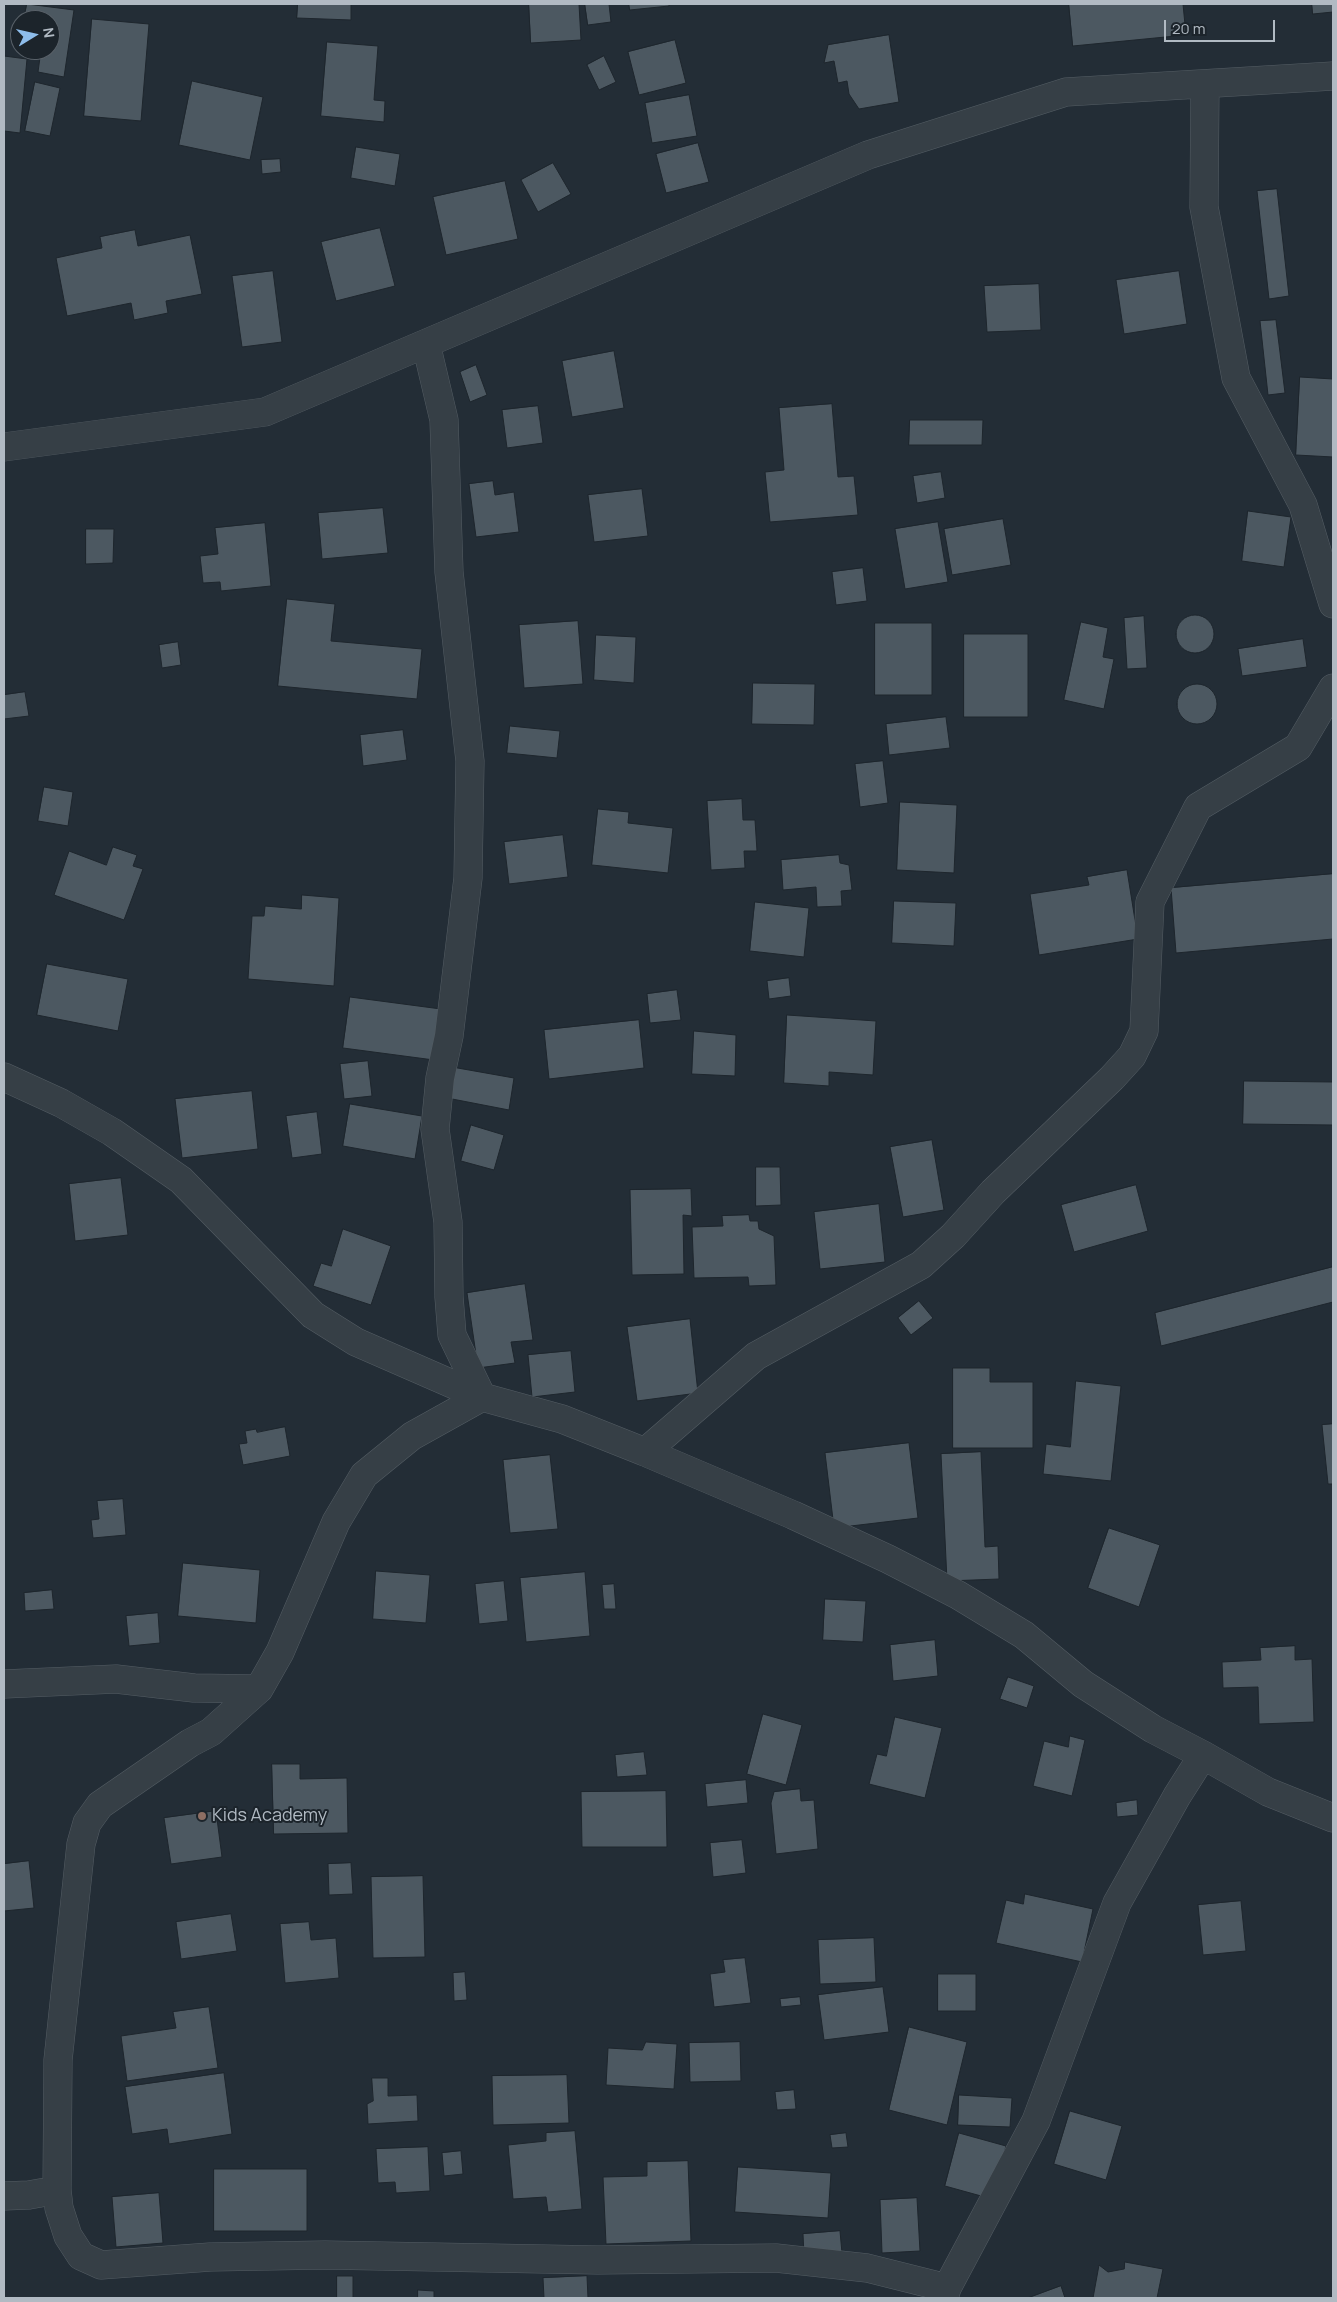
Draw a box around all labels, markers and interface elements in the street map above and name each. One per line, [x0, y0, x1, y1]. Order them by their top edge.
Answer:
north arrow [10, 10, 60, 60]
scale bar [1167, 10, 1278, 42]
text: 20 m [1172, 18, 1205, 39]
text: N [39, 26, 59, 39]
place label: Kids Academy [212, 1805, 327, 1827]
marker: Kids Academy [196, 1810, 208, 1822]

